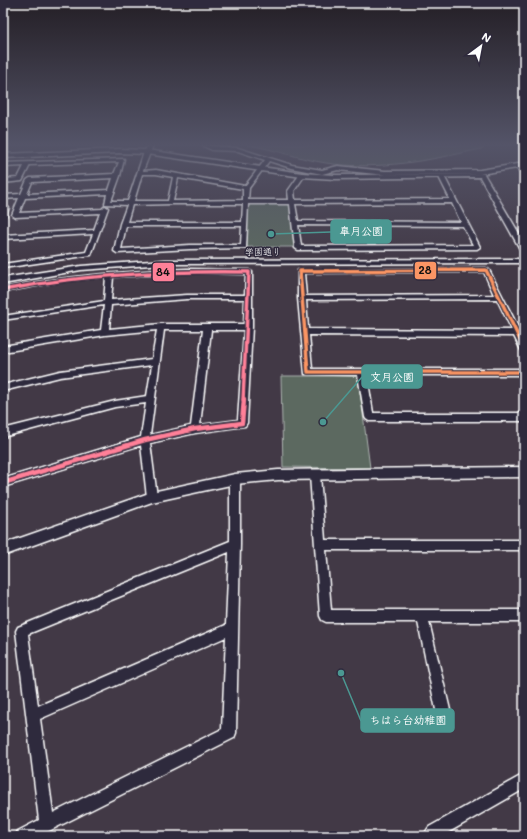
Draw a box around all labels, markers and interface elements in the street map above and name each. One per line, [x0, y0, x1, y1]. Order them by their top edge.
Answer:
north arrow [461, 26, 501, 66]
text: N [479, 29, 494, 46]
callout: 皐月公園 [331, 220, 391, 243]
text: 皐月公園 [339, 223, 383, 238]
street label: 学園通り [245, 246, 281, 257]
line badge: 28 [414, 261, 437, 280]
line badge: 84 [152, 262, 175, 282]
text: 28 [419, 262, 432, 277]
text: 84 [156, 264, 170, 279]
callout: 文月公園 [362, 365, 422, 388]
text: 文月公園 [370, 369, 414, 384]
callout: ちはら台幼稚園 [361, 709, 454, 732]
text: ちはら台幼稚園 [370, 712, 447, 727]

